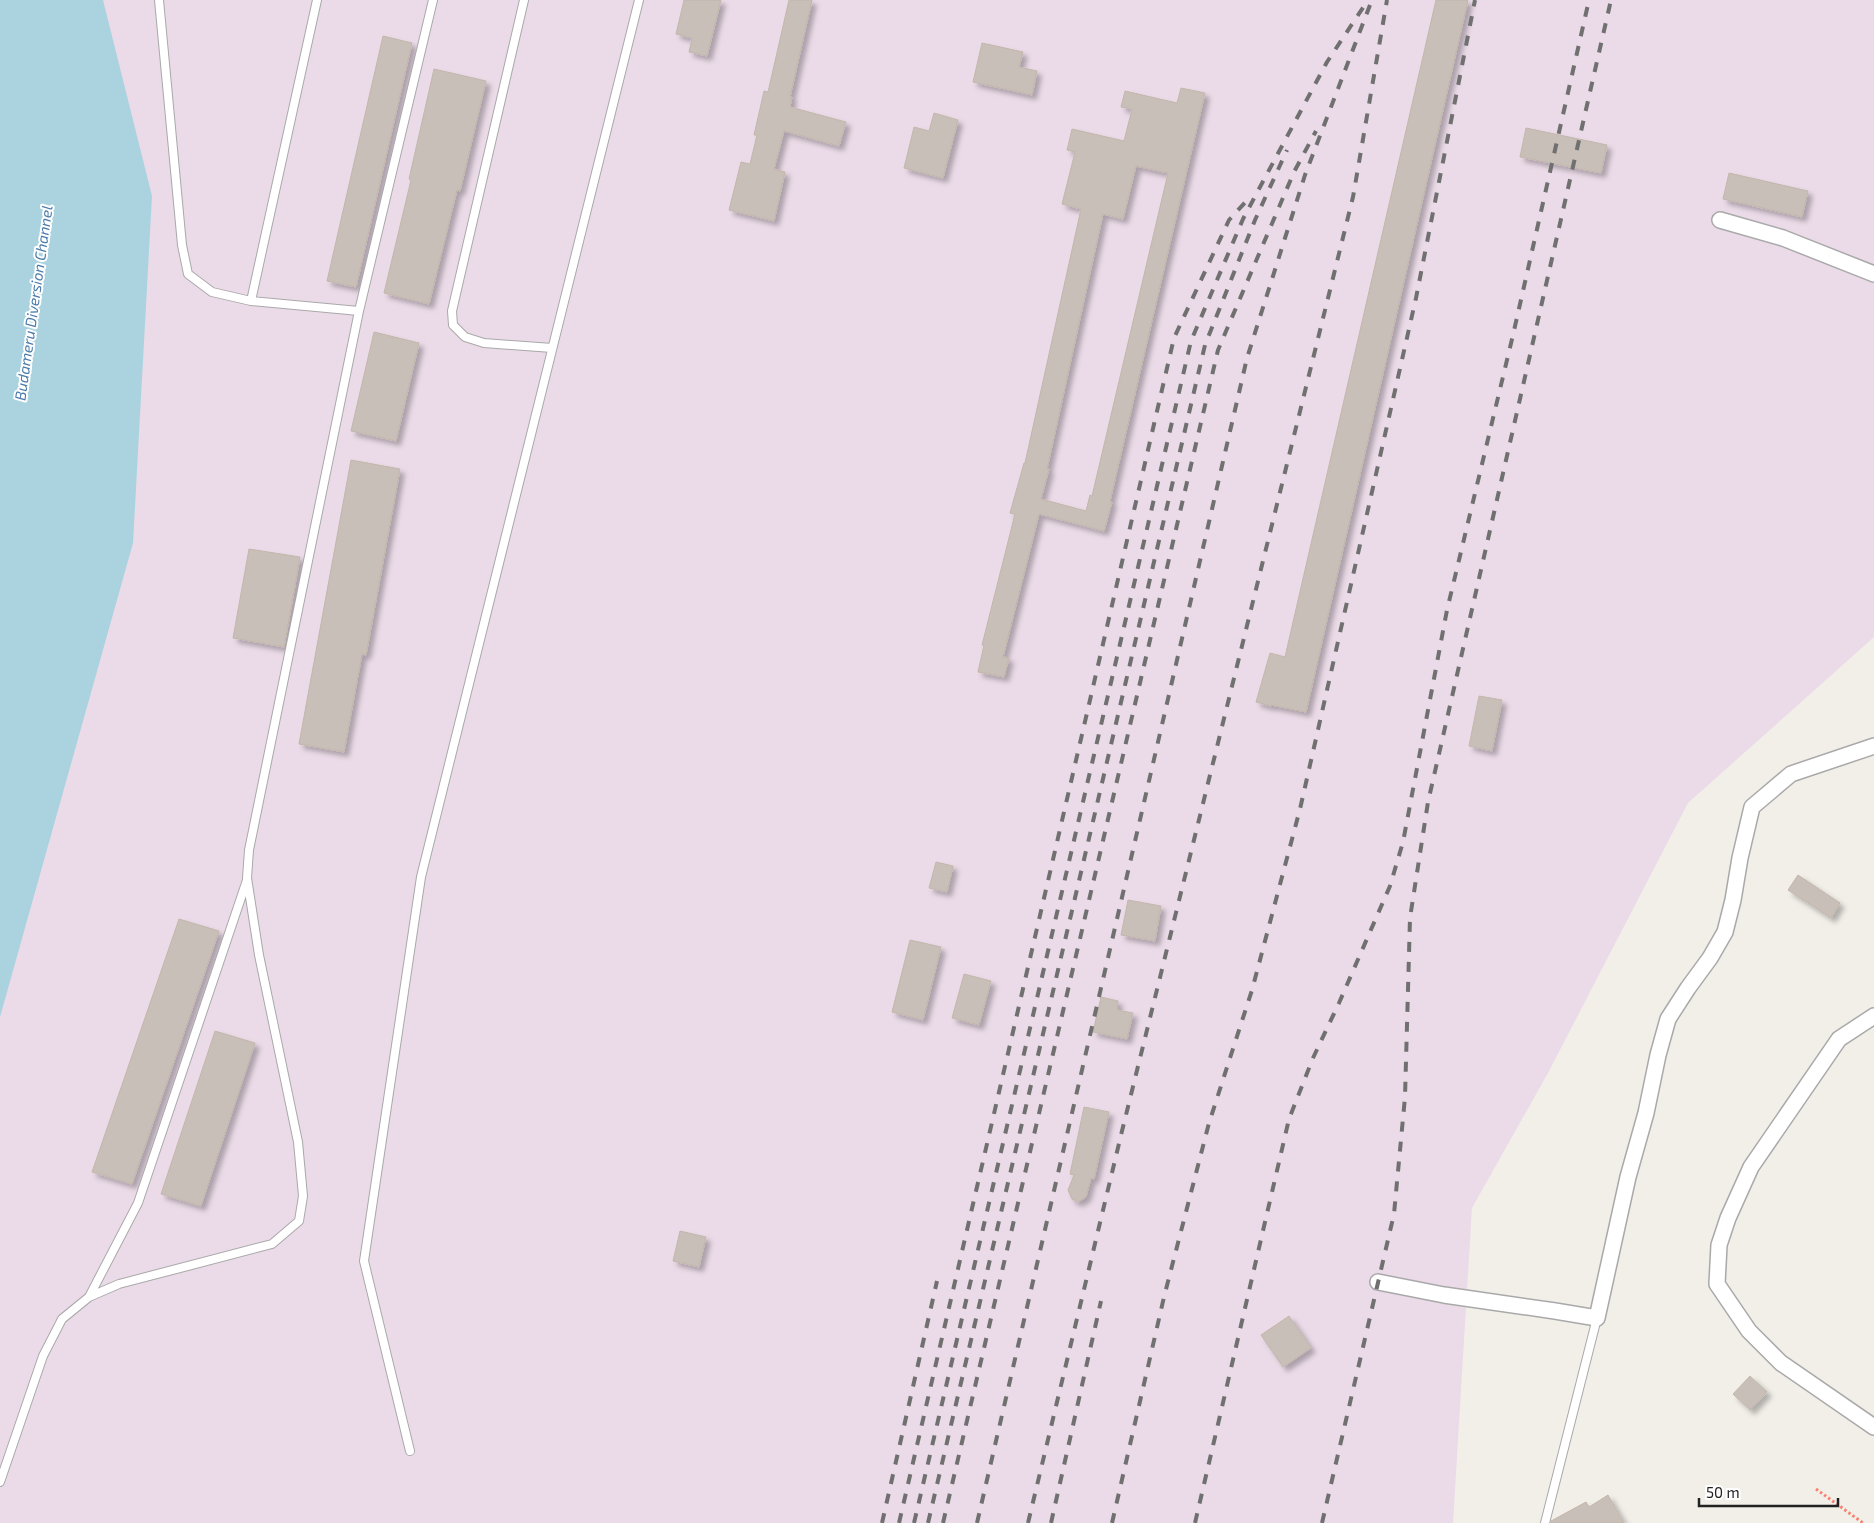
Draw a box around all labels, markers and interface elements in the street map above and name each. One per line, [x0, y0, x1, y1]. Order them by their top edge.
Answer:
water label: Budameru Diversion Channel [10, 204, 56, 402]
scale bar [1699, 1476, 1838, 1508]
text: 50 m [1706, 1483, 1740, 1501]

